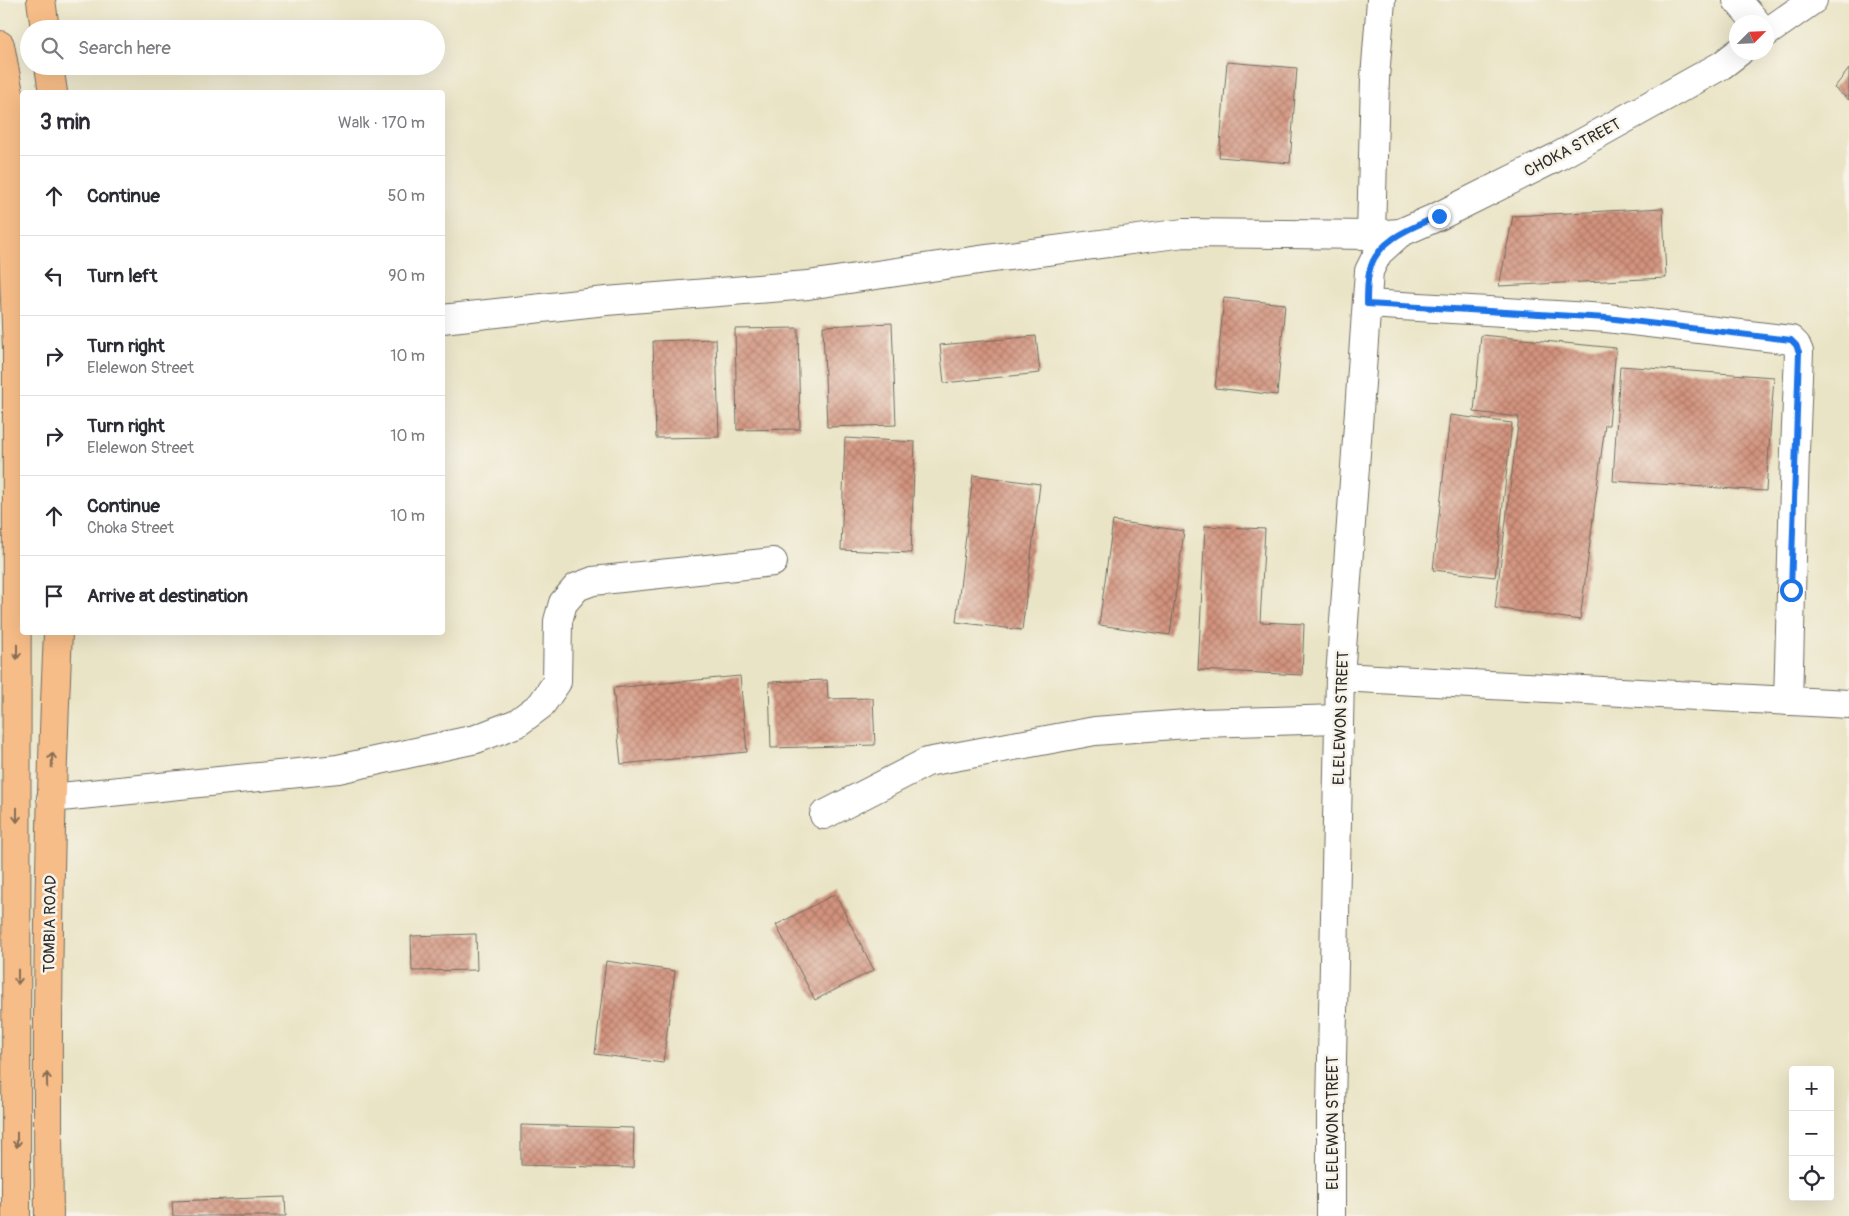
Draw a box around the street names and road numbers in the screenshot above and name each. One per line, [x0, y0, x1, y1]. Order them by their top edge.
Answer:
street label: CHOKA STREET [1521, 114, 1624, 182]
street label: ELELEWON STREET [1329, 651, 1353, 785]
street label: TOMBIA ROAD [39, 875, 61, 973]
street label: ELELEWON STREET [1323, 1056, 1343, 1190]

